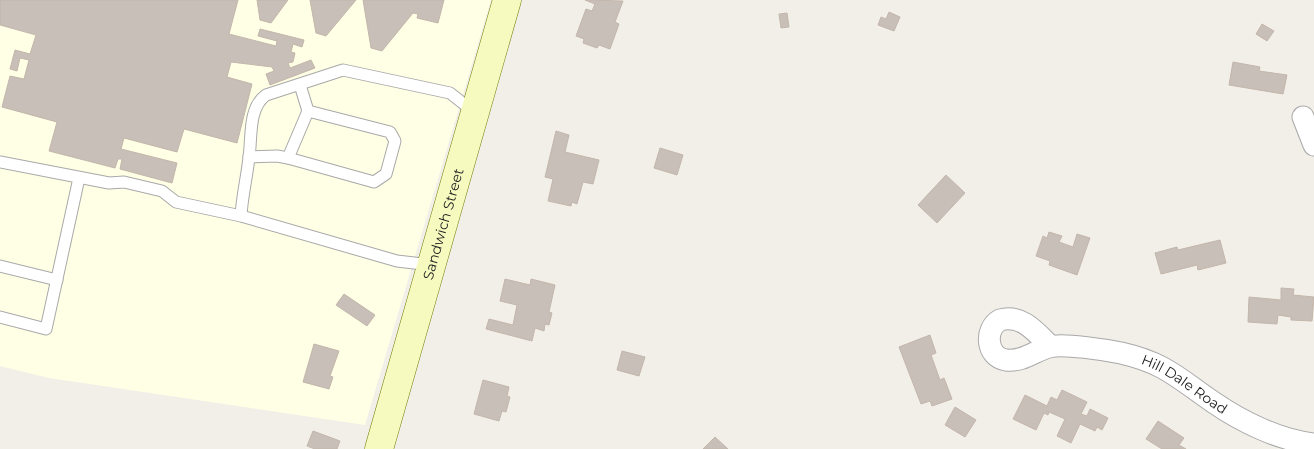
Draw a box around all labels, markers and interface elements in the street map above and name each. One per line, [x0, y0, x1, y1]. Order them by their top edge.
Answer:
street label: Sandwich Street [419, 166, 468, 282]
street label: Hill Dale Road [1139, 350, 1231, 418]

